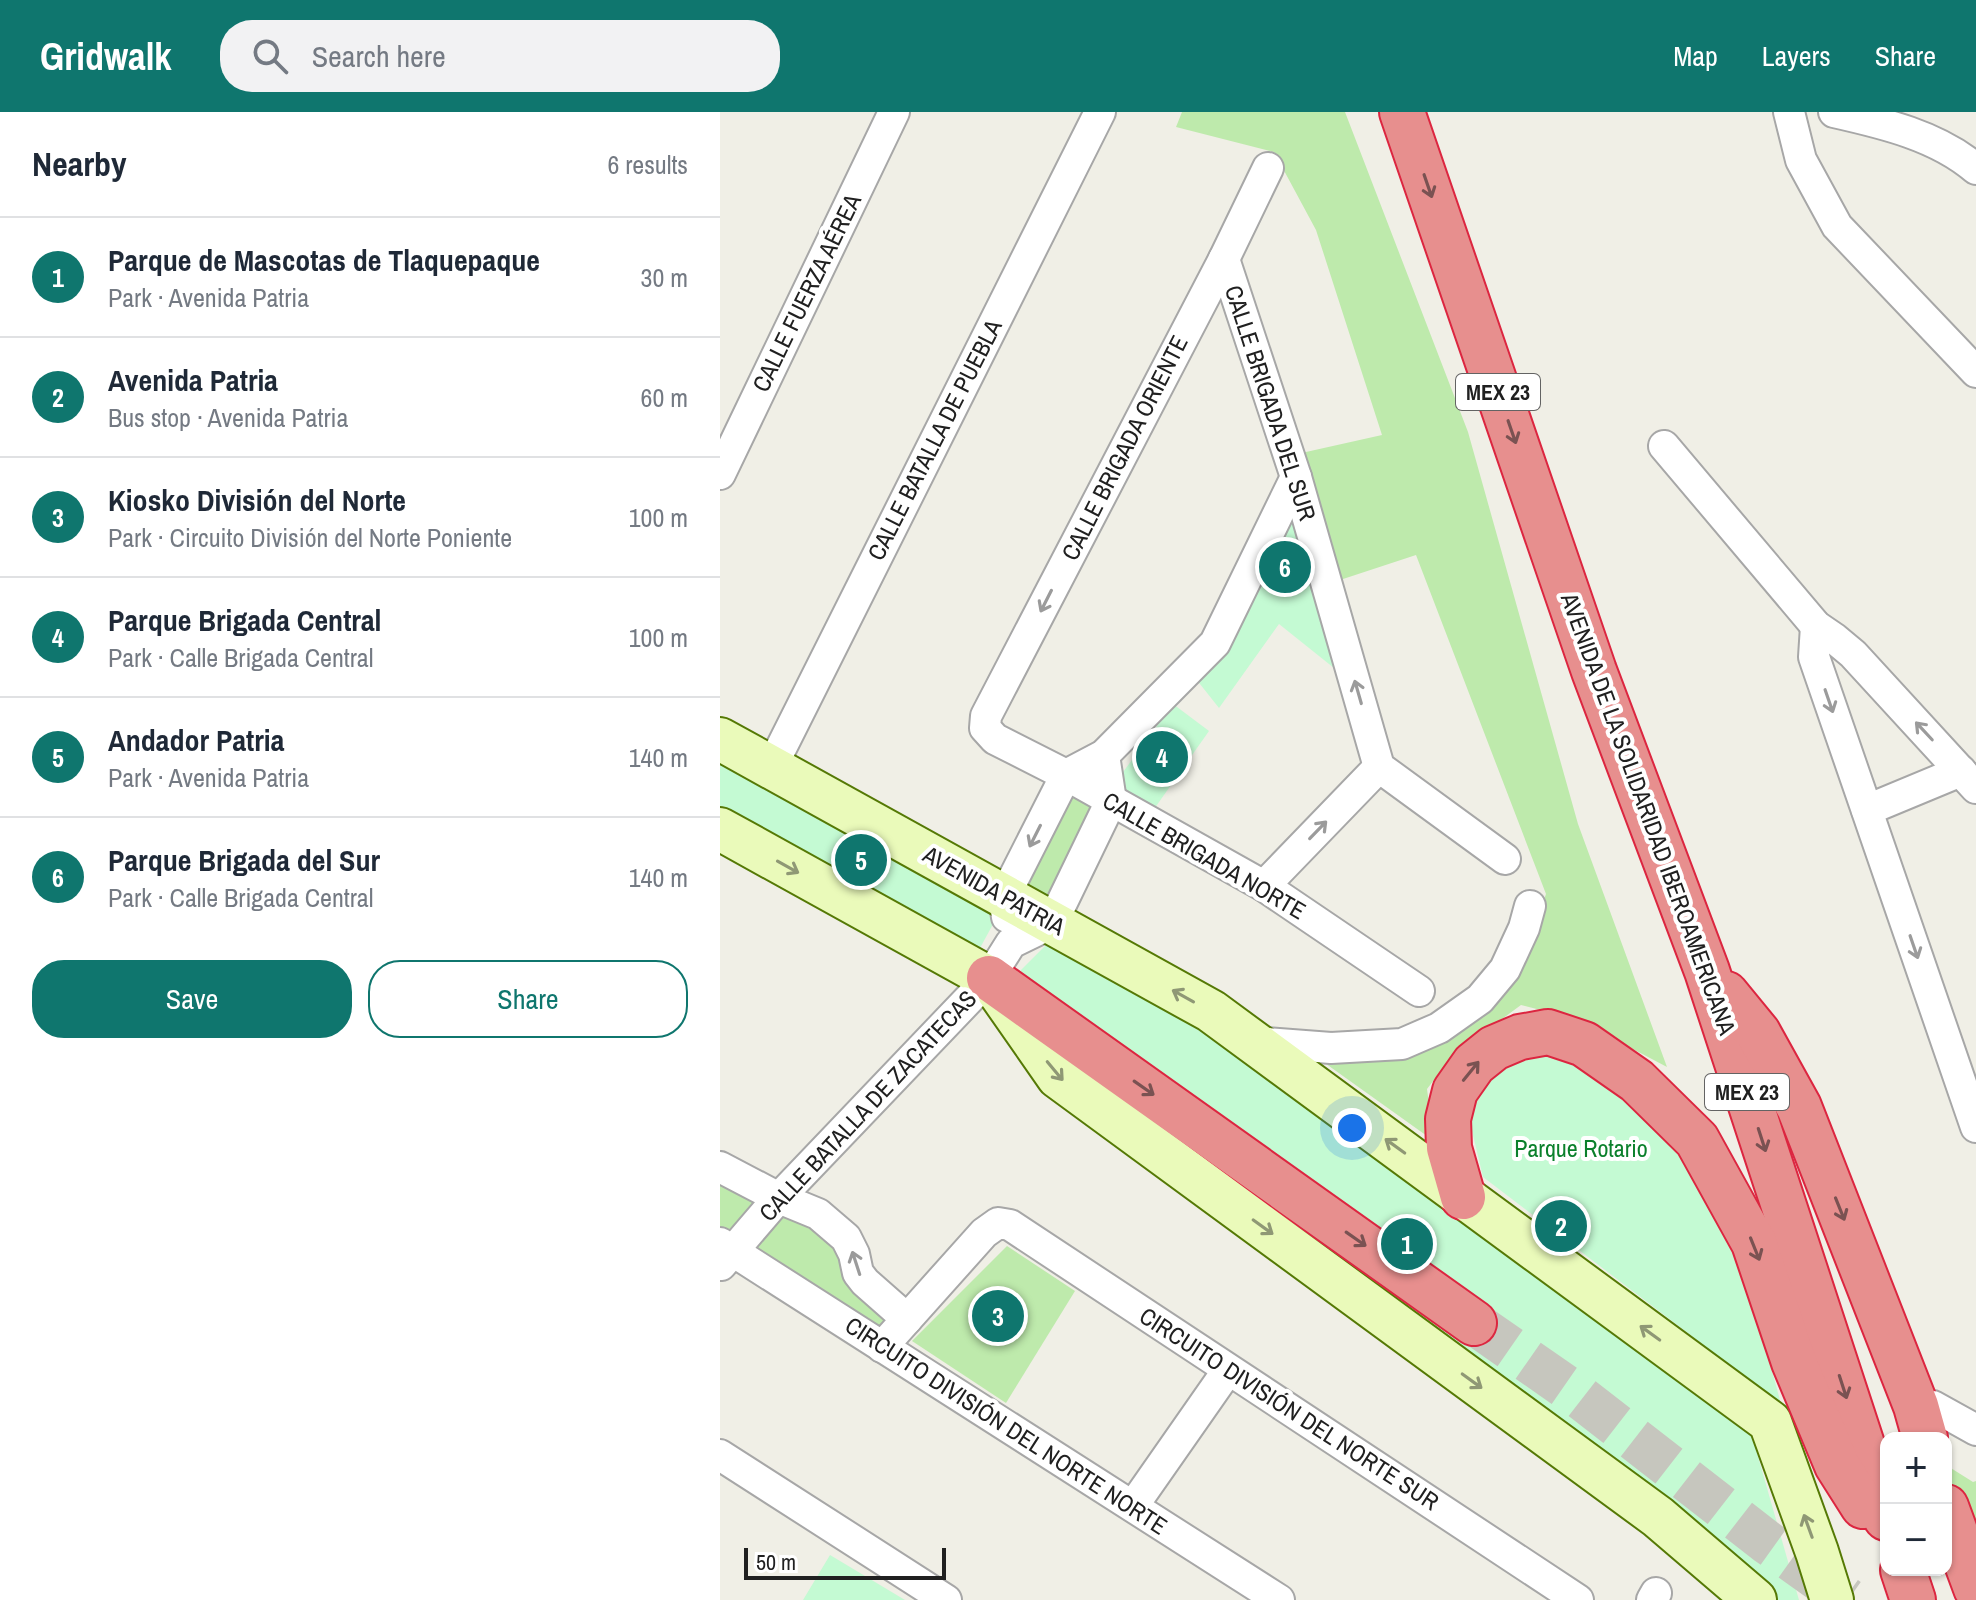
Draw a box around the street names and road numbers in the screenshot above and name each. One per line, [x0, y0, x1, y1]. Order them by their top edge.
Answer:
street label: CALLE FUERZA AÉREA [744, 187, 868, 397]
street label: CALLE BRIGADA DEL SUR [1218, 281, 1324, 524]
street label: CALLE BATALLA DE PUEBLA [859, 313, 1009, 565]
street label: CALLE BRIGADA ORIENTE [1053, 330, 1195, 565]
road number: MEX 23 [1456, 374, 1540, 410]
street label: AVENIDA DE LA SOLIDARIDAD IBEROAMERICANA [1554, 587, 1744, 1040]
street label: CALLE BRIGADA NORTE [1097, 784, 1312, 926]
street label: AVENIDA PATRIA [917, 837, 1072, 943]
street label: CALLE BATALLA DE ZACATECAS [751, 983, 983, 1228]
road number: MEX 23 [1705, 1074, 1789, 1110]
street label: CIRCUITO DIVISIÓN DEL NORTE SUR [1134, 1299, 1445, 1517]
street label: CIRCUITO DIVISIÓN DEL NORTE NORTE [839, 1309, 1174, 1541]

